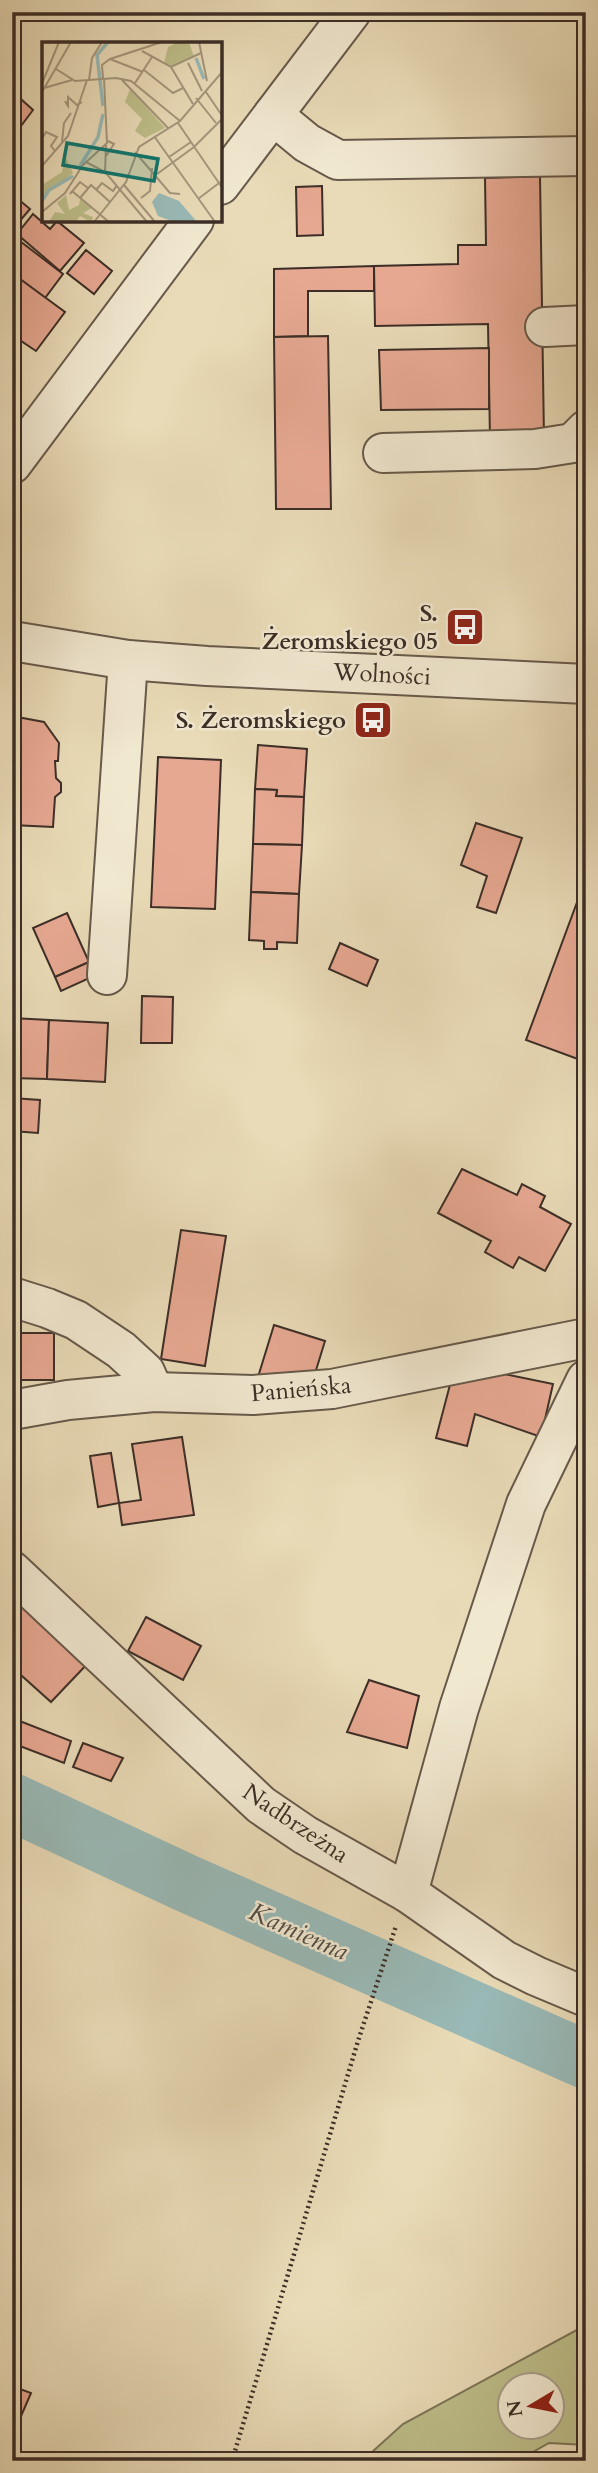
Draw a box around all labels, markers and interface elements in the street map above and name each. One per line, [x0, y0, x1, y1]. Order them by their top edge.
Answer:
inset map [42, 42, 222, 222]
place label: S. Żeromskiego 05 [261, 597, 438, 658]
bus stop icon: S. Żeromskiego 05 [444, 606, 486, 648]
street label: Wolności [331, 655, 432, 694]
bus stop icon: S. Żeromskiego [352, 699, 394, 741]
place label: S. Żeromskiego [176, 704, 346, 737]
street label: Panieńska [249, 1369, 353, 1410]
street label: Nadbrzeżna [236, 1776, 356, 1871]
water label: Kamienna [244, 1894, 354, 1969]
north arrow [496, 2372, 566, 2442]
text: N [501, 2398, 529, 2419]

